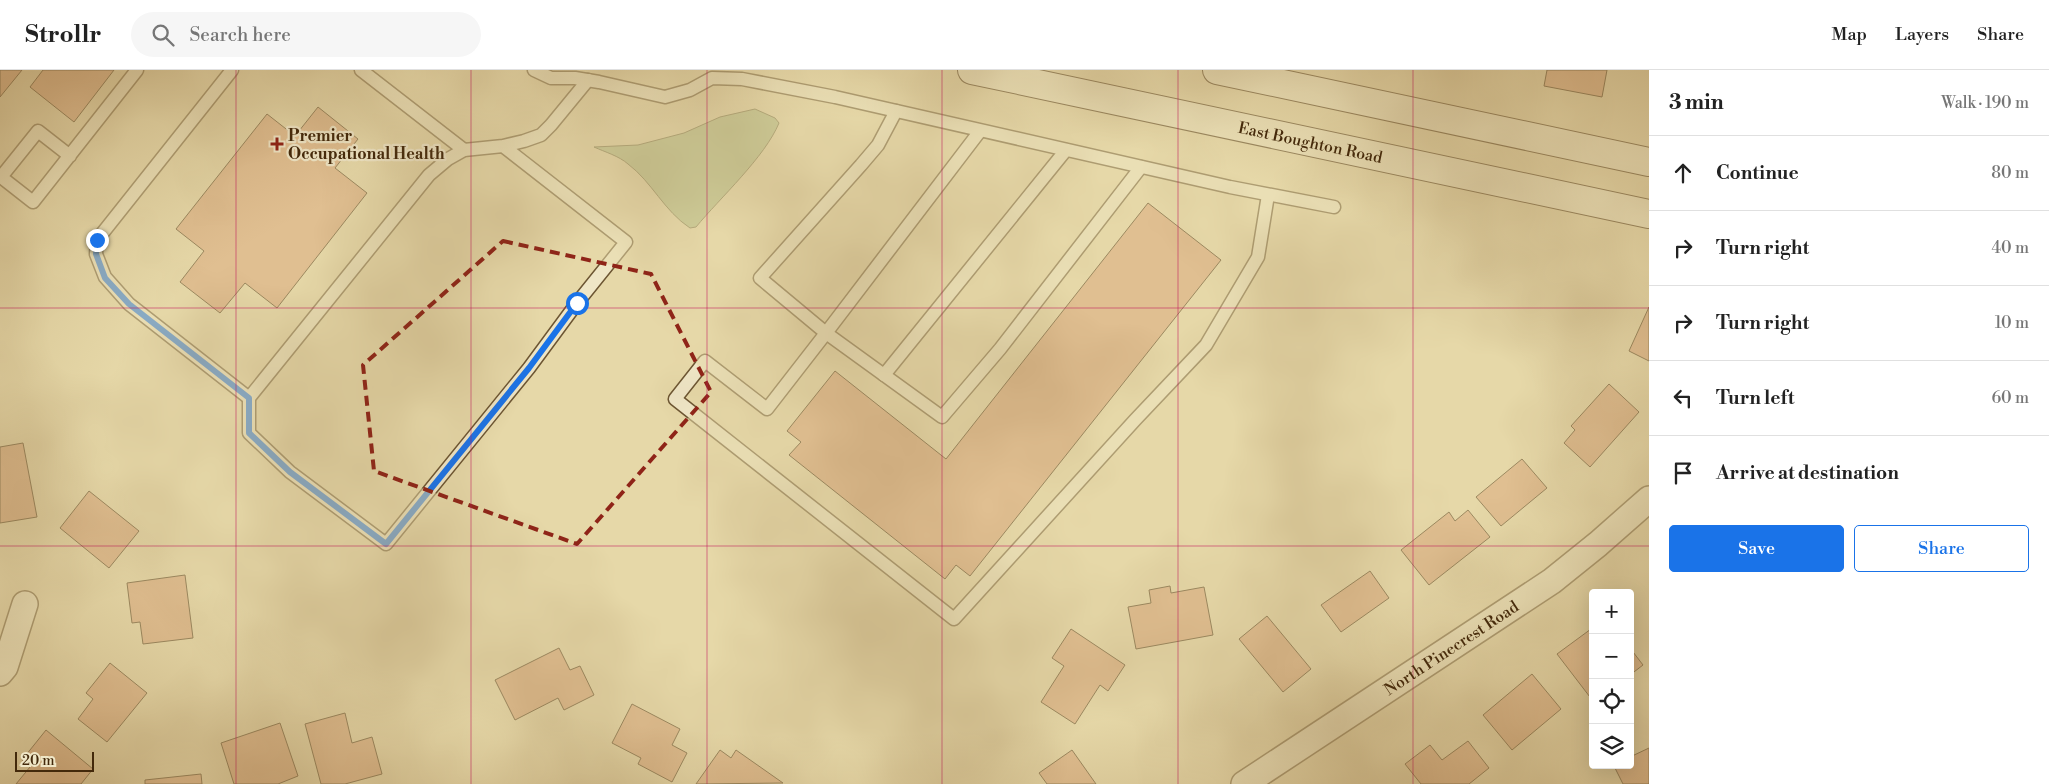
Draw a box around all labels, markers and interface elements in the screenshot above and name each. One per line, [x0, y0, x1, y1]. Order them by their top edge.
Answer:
search box [131, 12, 481, 57]
text: Strollr [25, 20, 101, 50]
icon: search [149, 21, 177, 49]
text: Search here [189, 23, 291, 47]
text: Map [1832, 23, 1867, 46]
text: Layers [1895, 23, 1949, 46]
text: Share [1977, 23, 2024, 46]
text: 3 min [1669, 90, 1724, 116]
text: Walk · 190 m [1941, 93, 2029, 113]
street label: East Boughton Road [1236, 118, 1384, 168]
place label: Premier Occupational Health [288, 126, 445, 164]
marker: Premier Occupational Health [270, 137, 284, 151]
icon: ahead [1669, 159, 1697, 187]
text: Continue [1716, 161, 1799, 185]
text: 80 m [1991, 163, 2029, 183]
route end [86, 229, 109, 252]
icon: right [1669, 234, 1697, 262]
text: Turn right [1716, 236, 1809, 260]
text: 40 m [1992, 238, 2029, 258]
route start [566, 292, 589, 315]
icon: right [1669, 309, 1697, 337]
text: Turn right [1716, 311, 1809, 335]
text: 10 m [1995, 313, 2029, 333]
icon: left [1669, 384, 1697, 412]
text: Turn left [1716, 386, 1795, 410]
text: 60 m [1991, 388, 2029, 408]
icon: arrive [1669, 459, 1697, 487]
text: Arrive at destination [1716, 461, 1899, 485]
button: Save [1669, 525, 1844, 572]
button: Share [1854, 525, 2029, 572]
map controls [1589, 589, 1634, 769]
button: + [1589, 589, 1634, 634]
street label: North Pinecrest Road [1381, 597, 1523, 700]
button: − [1589, 634, 1634, 679]
button: locate [1589, 679, 1634, 724]
button: layers [1589, 724, 1634, 769]
scale bar [15, 749, 94, 772]
text: 20 m [22, 752, 54, 770]

